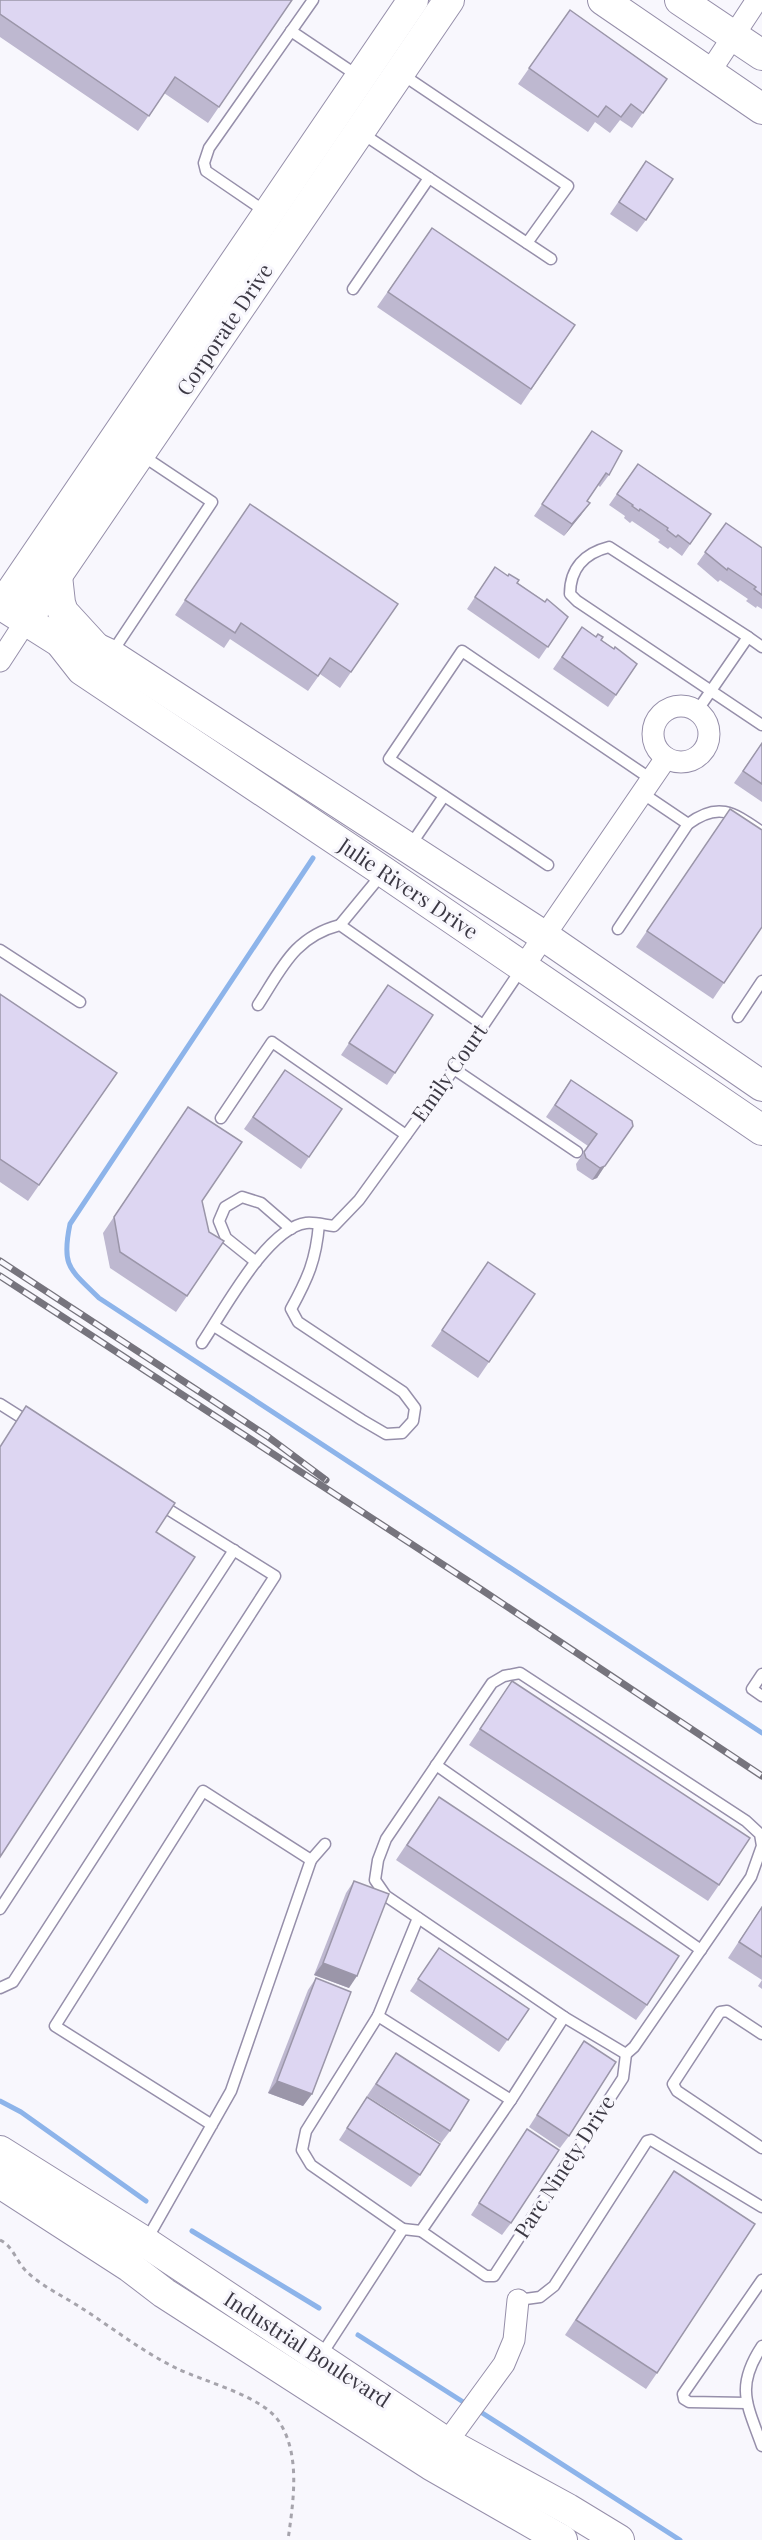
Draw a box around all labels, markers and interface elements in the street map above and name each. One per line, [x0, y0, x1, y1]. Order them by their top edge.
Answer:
street label: Corporate Drive [169, 257, 278, 400]
street label: Julie Rivers Drive [333, 830, 484, 944]
street label: Emily Court [404, 1017, 493, 1126]
street label: Parc Ninety Drive [507, 2089, 620, 2243]
street label: Industrial Boulevard [220, 2284, 397, 2413]

